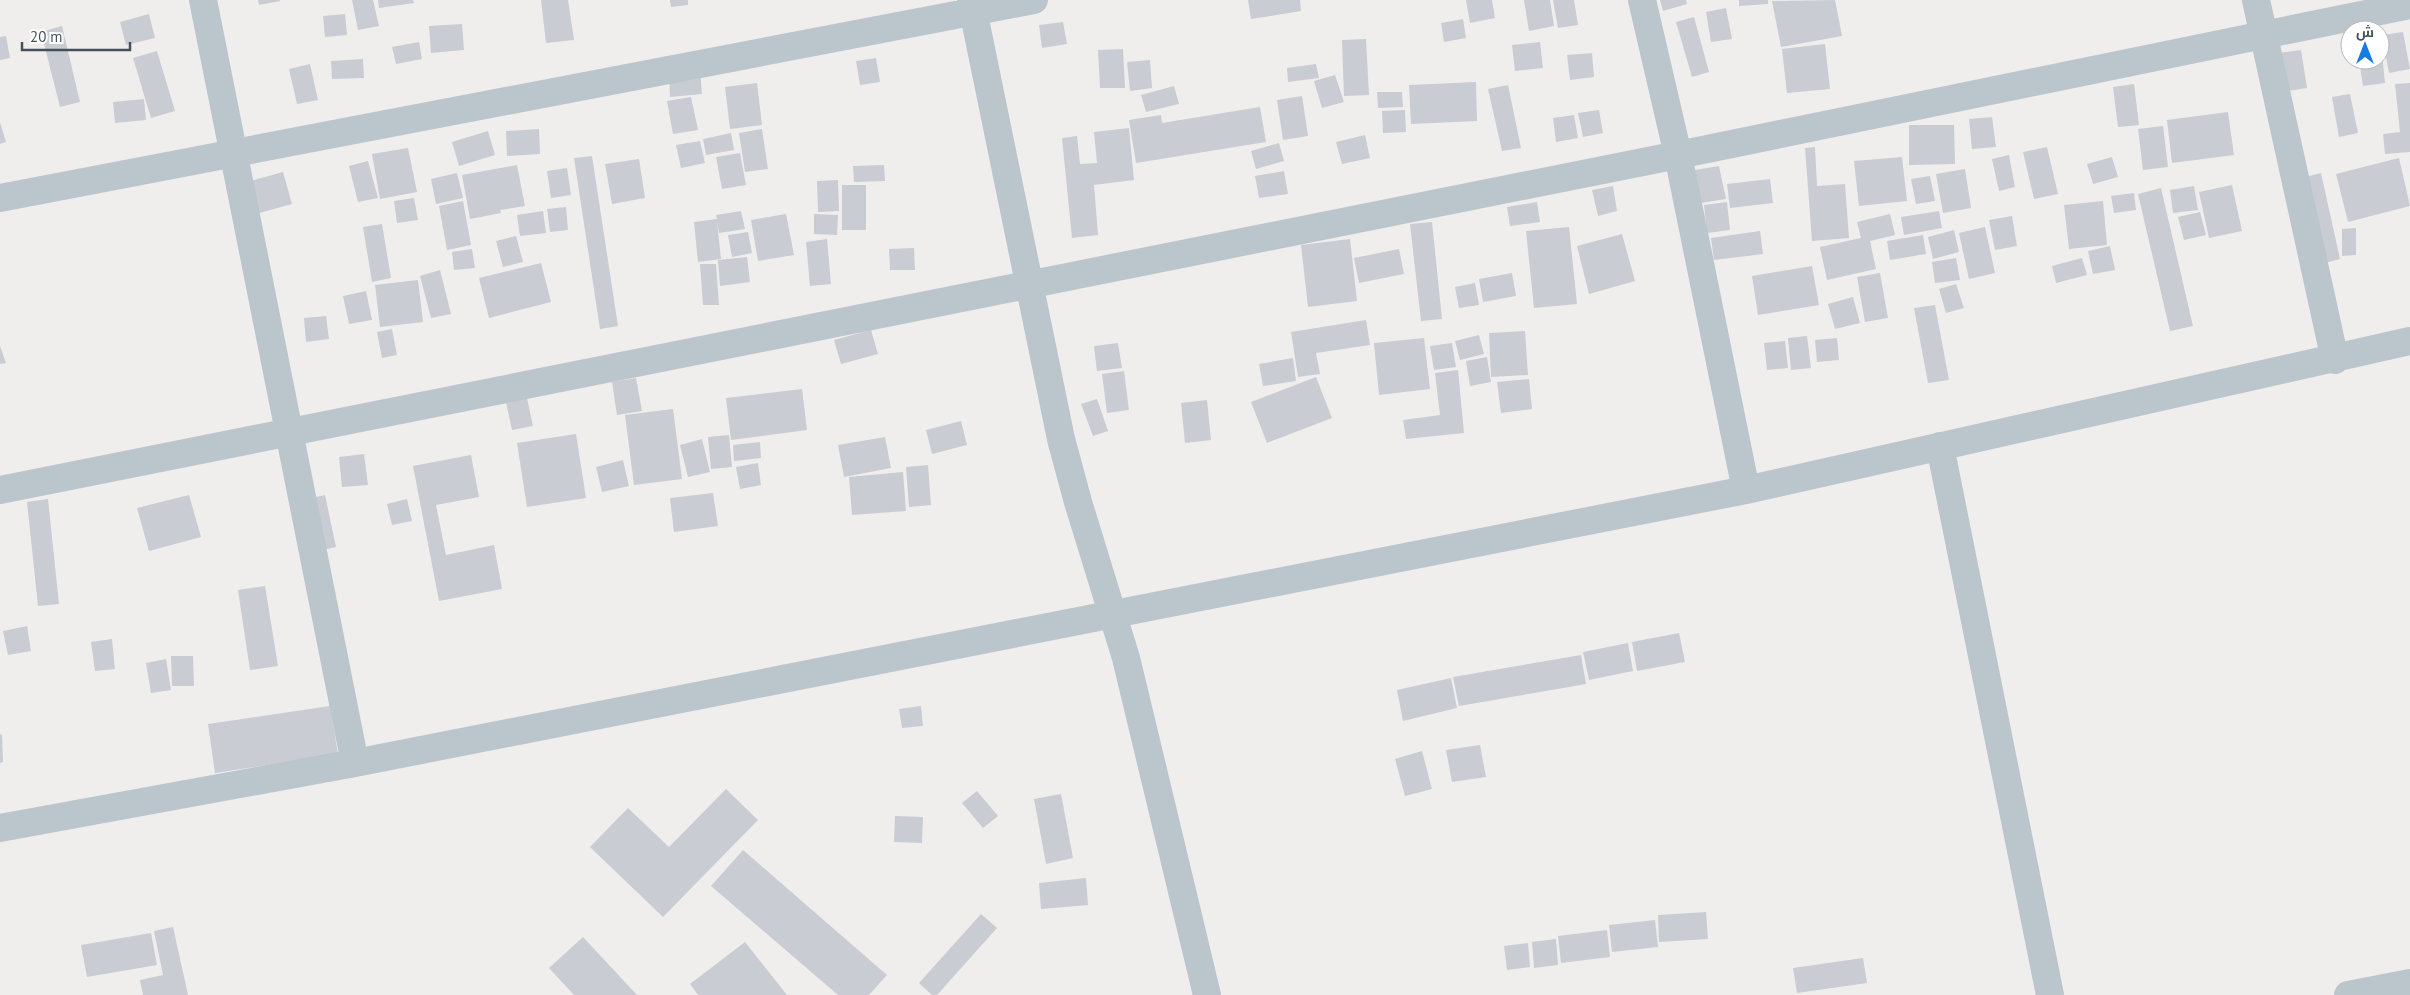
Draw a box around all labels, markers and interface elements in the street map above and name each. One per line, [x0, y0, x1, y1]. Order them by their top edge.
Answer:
scale bar [22, 20, 130, 52]
north arrow [2340, 20, 2390, 70]
text: ش [2356, 23, 2374, 41]
text: 20 m [30, 27, 63, 46]

